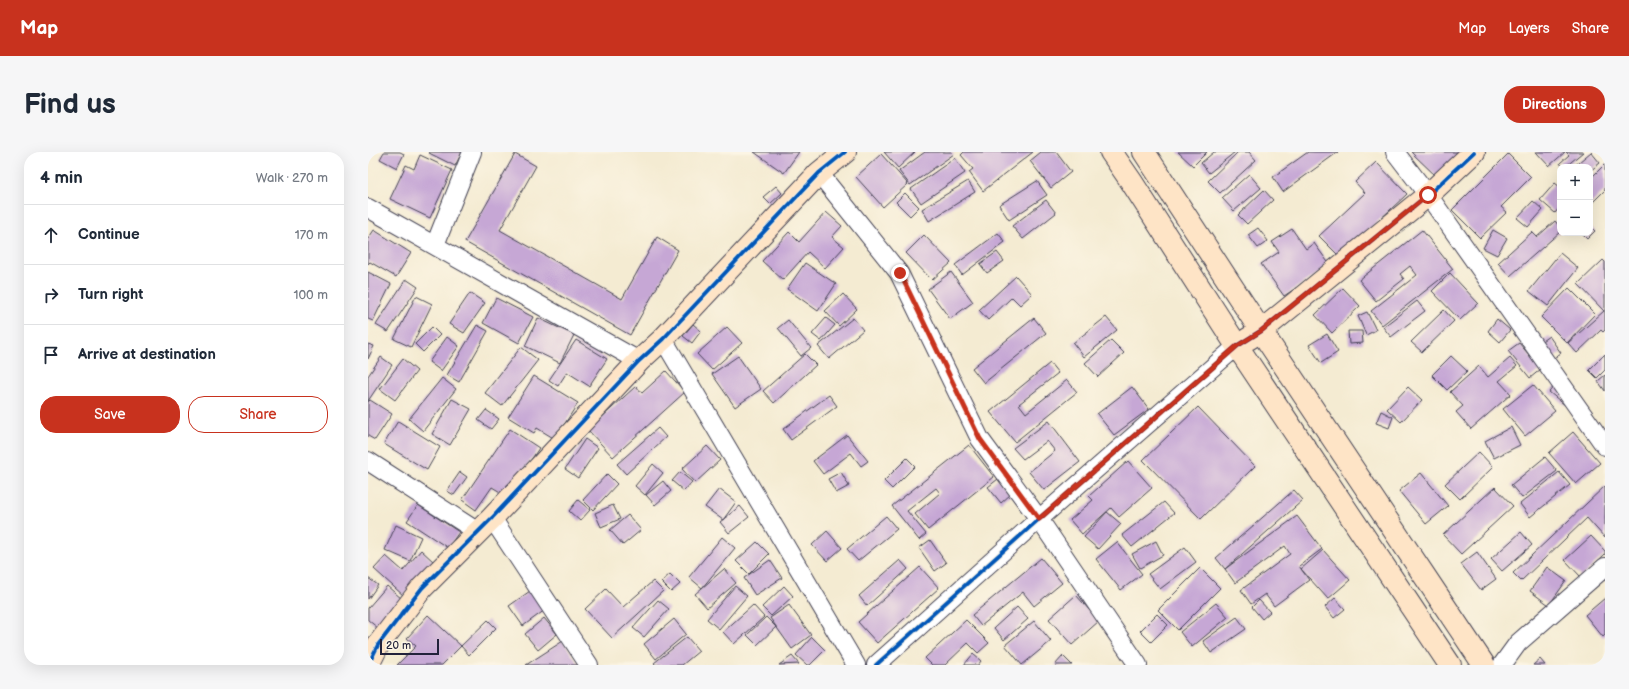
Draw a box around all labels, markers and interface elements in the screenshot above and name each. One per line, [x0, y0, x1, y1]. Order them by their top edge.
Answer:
text: Map [20, 17, 58, 40]
text: Map [1458, 20, 1486, 37]
text: Layers [1508, 20, 1550, 37]
text: Share [1572, 20, 1609, 37]
button: Directions [1504, 86, 1605, 123]
text: Find us [24, 88, 116, 121]
map controls [1557, 164, 1593, 236]
button: + [1557, 164, 1593, 200]
text: 4 min [40, 168, 83, 188]
text: Walk · 270 m [256, 170, 328, 186]
route start [1419, 186, 1437, 204]
button: − [1557, 200, 1593, 236]
icon: ahead [40, 224, 62, 246]
text: Continue [78, 225, 140, 244]
text: 170 m [295, 227, 328, 243]
route end [891, 264, 909, 282]
icon: right [40, 284, 62, 306]
text: Turn right [78, 285, 143, 304]
text: 100 m [293, 287, 328, 303]
icon: arrive [40, 344, 62, 366]
text: Arrive at destination [78, 345, 216, 364]
button: Save [40, 396, 180, 433]
button: Share [188, 396, 328, 433]
scale bar [380, 637, 439, 656]
text: 20 m [386, 639, 411, 652]

